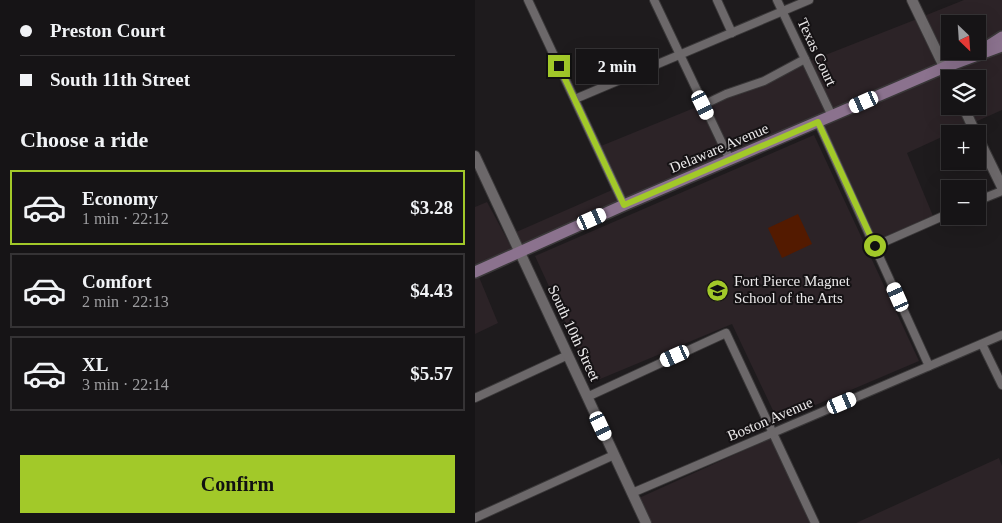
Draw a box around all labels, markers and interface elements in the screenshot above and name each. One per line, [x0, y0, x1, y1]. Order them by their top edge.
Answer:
north arrow [941, 15, 986, 60]
map controls [941, 15, 986, 225]
street label: Texas Court [794, 16, 840, 89]
text: Preston Court [50, 20, 165, 41]
callout: 2 min [577, 48, 659, 84]
route end [548, 55, 570, 77]
text: 2 min [598, 58, 636, 75]
text: South 11th Street [50, 69, 190, 90]
button: layers [941, 70, 986, 115]
car [689, 88, 716, 122]
car [847, 89, 880, 115]
street label: Delaware Avenue [667, 120, 771, 176]
button: + [941, 125, 986, 170]
text: Choose a ride [20, 127, 148, 152]
button: − [941, 180, 986, 225]
icon: car [22, 185, 67, 230]
text: Economy [82, 188, 158, 209]
text: $3.28 [410, 197, 453, 218]
car [575, 206, 608, 232]
text: 1 min · 22:12 [82, 210, 169, 227]
route start [864, 235, 886, 257]
icon: car [22, 268, 67, 313]
text: Comfort [82, 271, 152, 292]
place label: Fort Pierce Magnet School of the Arts [734, 273, 851, 306]
school or university icon: Fort Pierce Magnet School of the Arts [706, 278, 730, 302]
text: $4.43 [410, 280, 453, 301]
car [885, 280, 910, 314]
street label: South 10th Street [545, 282, 604, 384]
text: 2 min · 22:13 [82, 293, 169, 310]
car [658, 343, 691, 369]
icon: car [22, 351, 67, 396]
text: XL [82, 354, 108, 375]
text: $5.57 [410, 363, 453, 384]
text: 3 min · 22:14 [82, 376, 169, 393]
car [825, 390, 858, 416]
street label: Boston Avenue [725, 394, 815, 444]
car [587, 409, 614, 443]
button: Confirm [20, 455, 455, 513]

